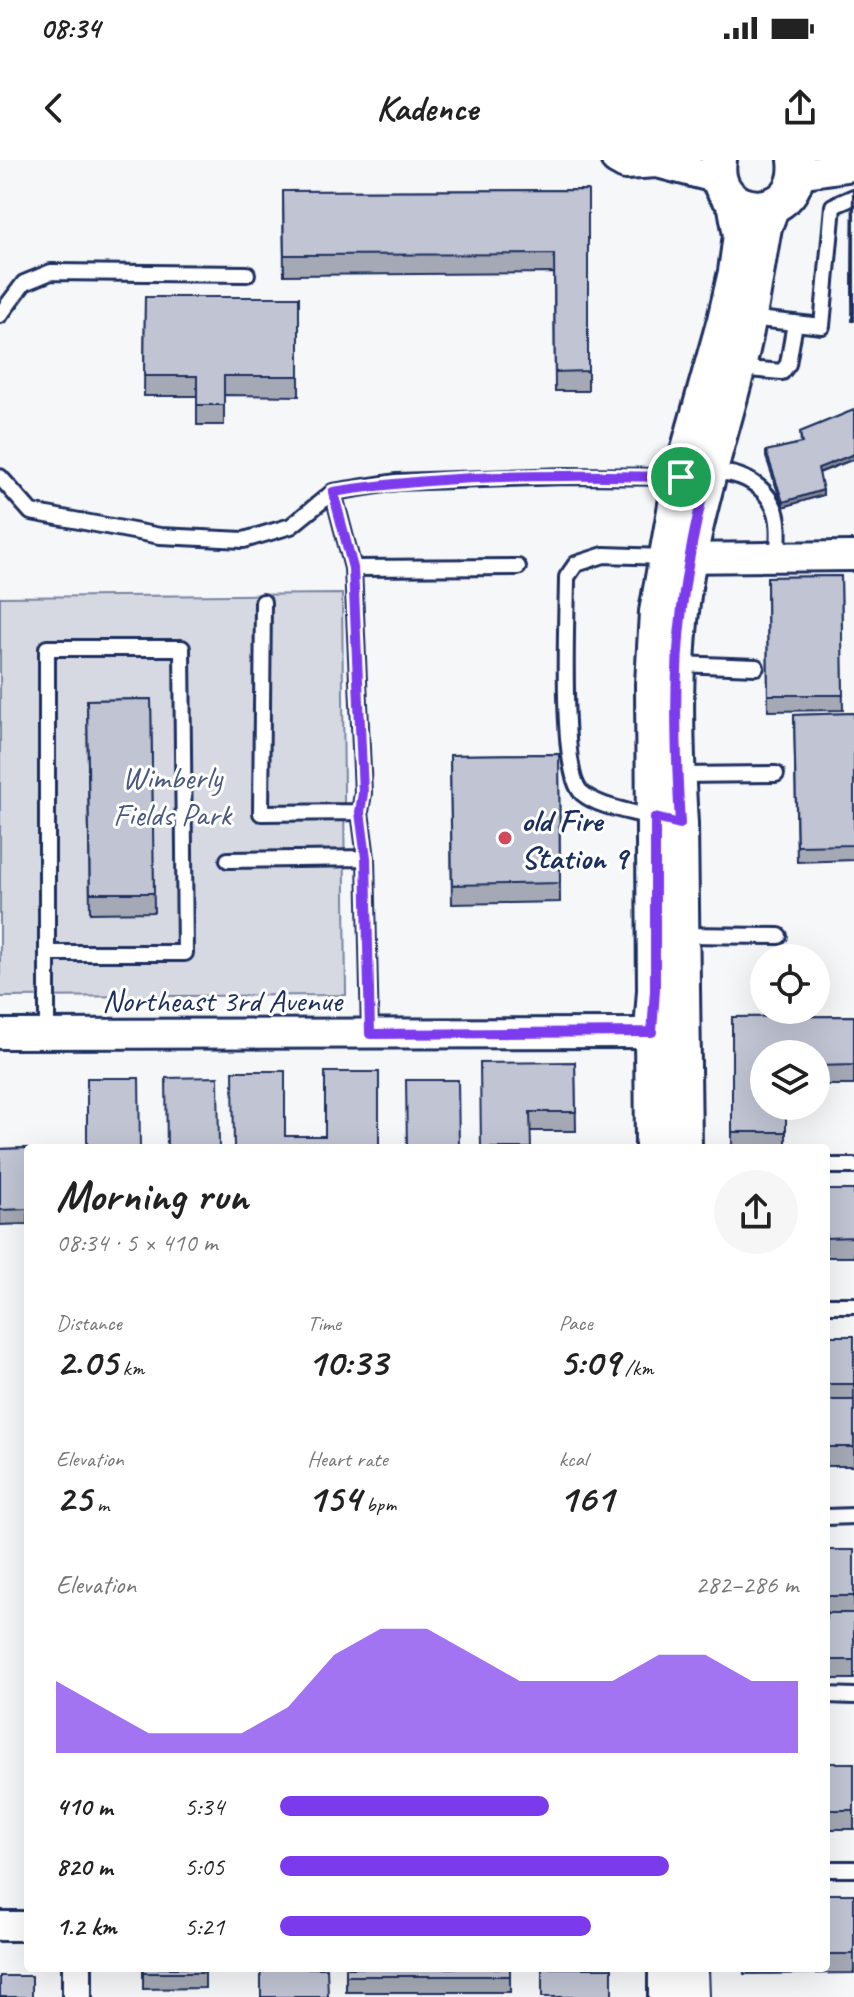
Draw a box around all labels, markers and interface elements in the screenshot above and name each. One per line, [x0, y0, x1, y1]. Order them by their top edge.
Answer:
text: 08:34 [40, 9, 100, 47]
text: Kadence [376, 85, 478, 131]
icon: back [32, 86, 76, 130]
icon: share [778, 86, 822, 130]
pin [647, 443, 715, 511]
icon: arrive [659, 455, 703, 499]
park label: Wimberly Fields Park [113, 757, 233, 835]
place label: old Fire Station 9 [521, 800, 631, 878]
marker: old Fire Station 9 [496, 829, 514, 847]
map controls [750, 944, 830, 1120]
button: locate [750, 944, 830, 1024]
street label: Northeast 3rd Avenue [102, 980, 345, 1021]
button: layers [750, 1040, 830, 1120]
text: Morning run [56, 1168, 248, 1223]
button: share [714, 1170, 798, 1254]
text: 08:34 · 5 × 410 m [56, 1226, 217, 1259]
text: Distance [56, 1309, 122, 1337]
text: Time [307, 1309, 341, 1337]
text: Pace [559, 1309, 593, 1337]
text: 2.05 [56, 1337, 117, 1387]
text: 10:33 [307, 1337, 387, 1387]
text: 5:09 [559, 1337, 619, 1387]
text: km [117, 1354, 144, 1382]
text: /km [619, 1354, 654, 1382]
text: Elevation [56, 1445, 124, 1473]
text: Heart rate [307, 1445, 388, 1473]
text: kcal [559, 1445, 588, 1473]
text: 25 [56, 1473, 91, 1523]
text: 154 [307, 1473, 361, 1523]
text: 161 [559, 1473, 614, 1523]
text: m [91, 1490, 109, 1518]
text: bpm [361, 1490, 396, 1518]
text: Elevation [56, 1568, 136, 1601]
text: 282–286 m [695, 1568, 798, 1601]
text: 410 m [56, 1790, 112, 1823]
text: 5:34 [184, 1790, 224, 1823]
text: 820 m [56, 1850, 112, 1883]
text: 5:05 [184, 1850, 224, 1883]
text: 1.2 km [56, 1910, 116, 1943]
text: 5:21 [184, 1910, 224, 1943]

